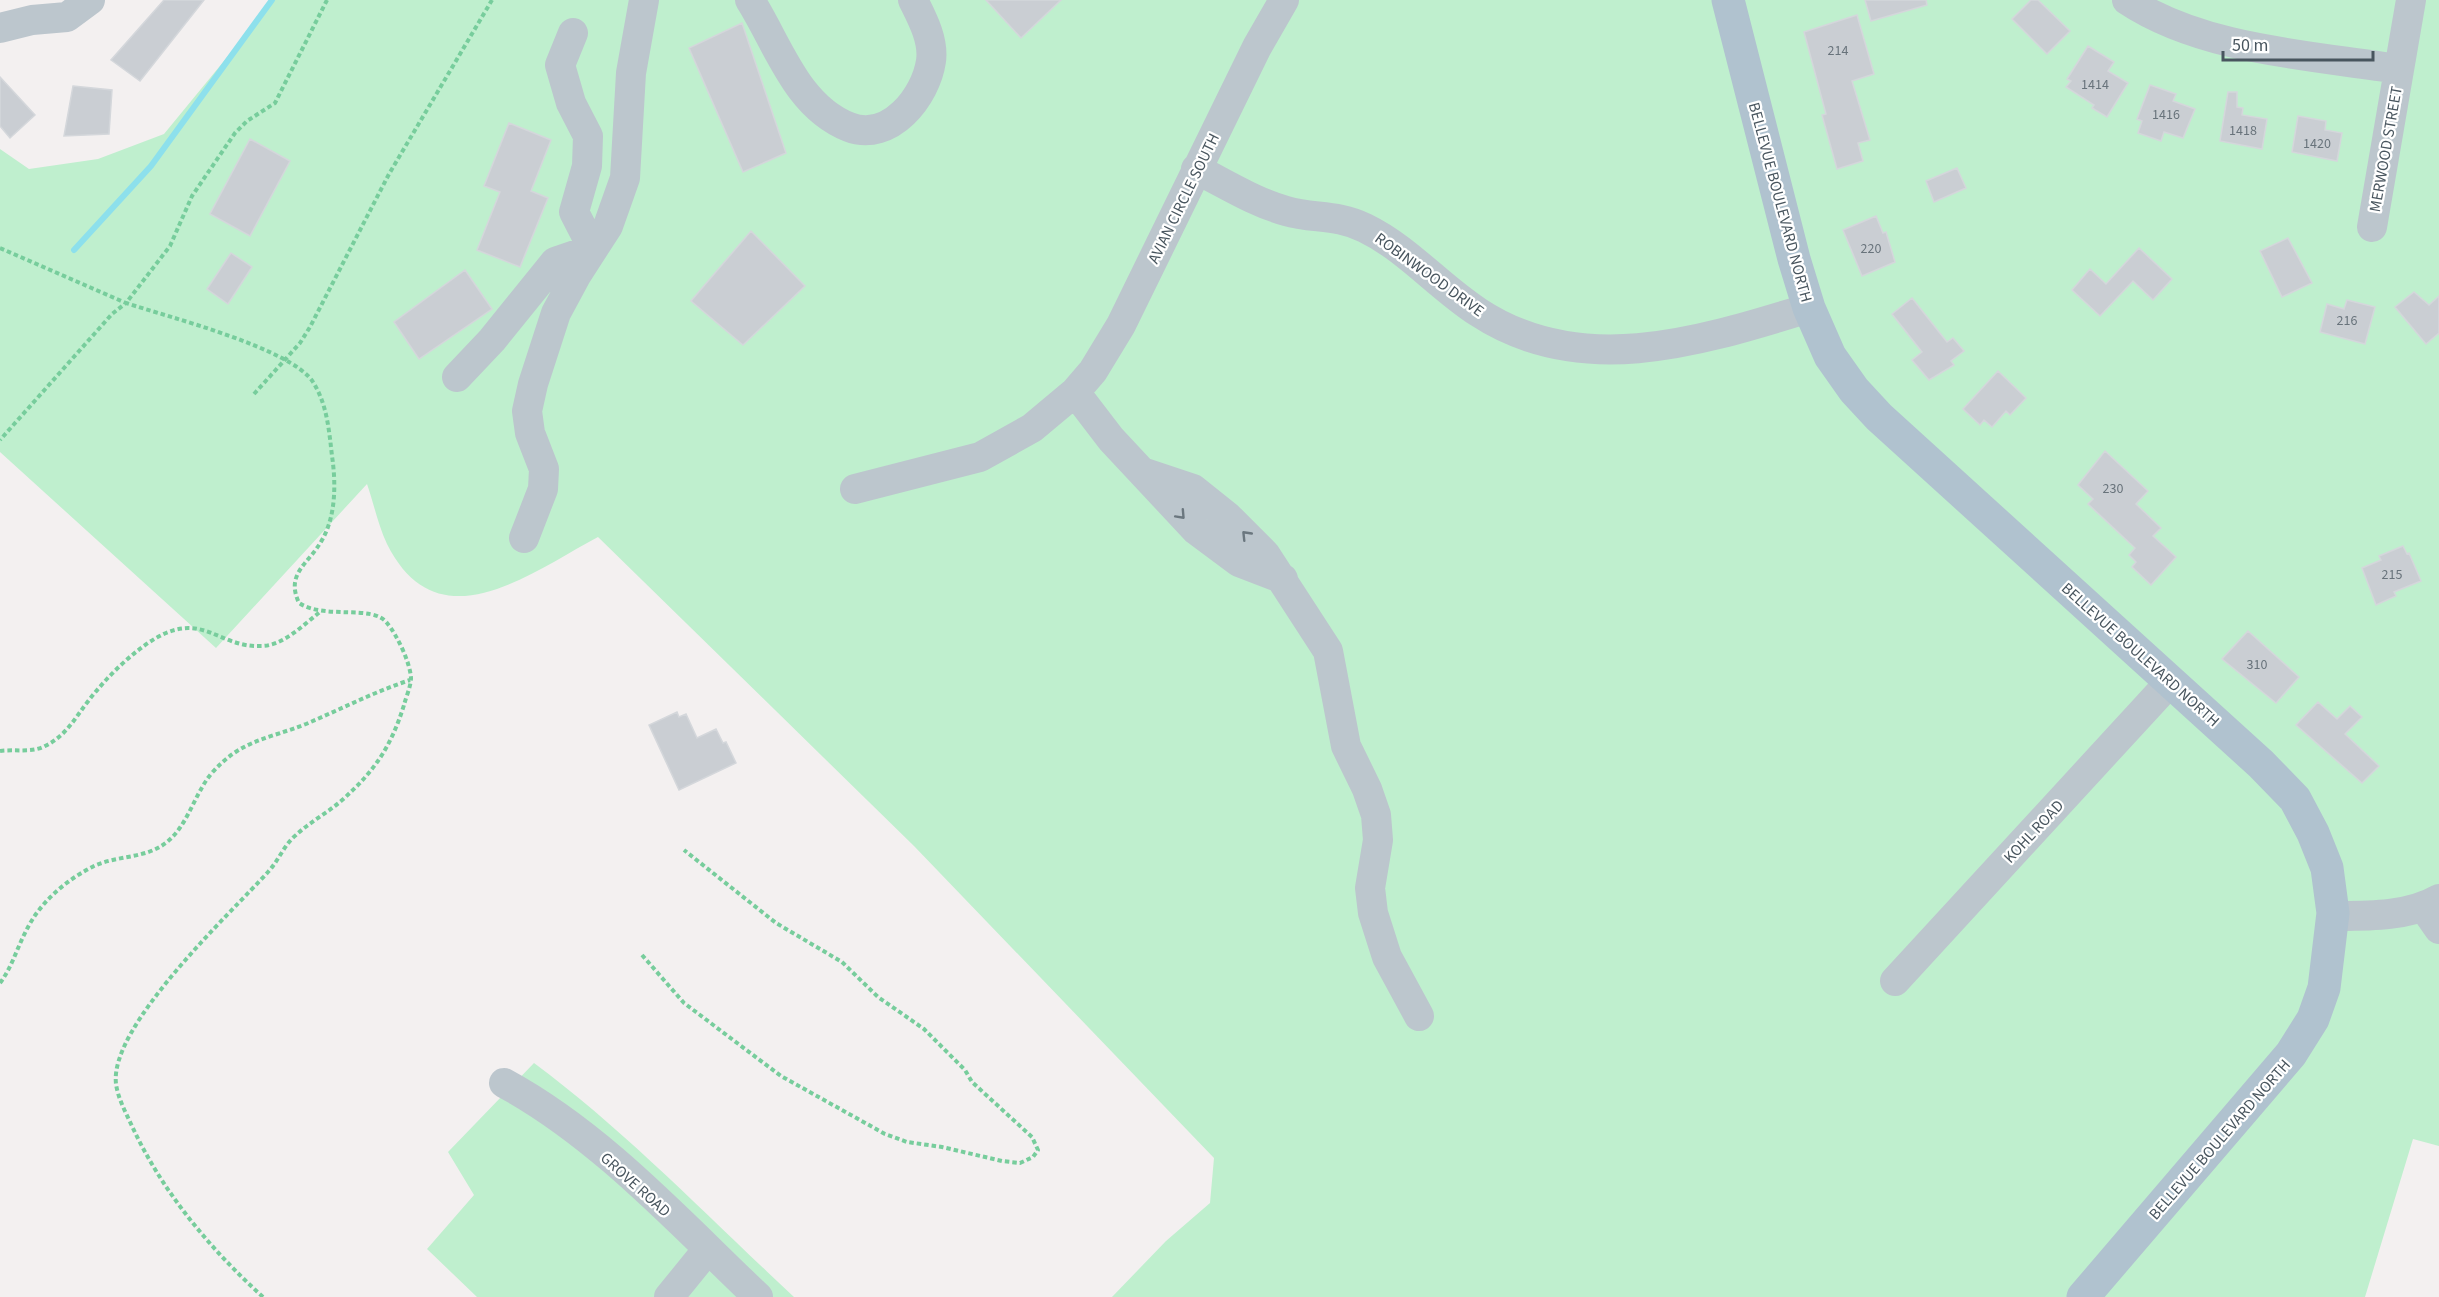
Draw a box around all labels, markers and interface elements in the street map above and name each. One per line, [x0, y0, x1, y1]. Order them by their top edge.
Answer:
scale bar [2223, 24, 2373, 62]
text: 50 m [2232, 33, 2268, 58]
house number: 214 [1828, 41, 1848, 61]
house number: 1414 [2081, 75, 2109, 95]
street label: MERWOOD STREET [2364, 84, 2408, 214]
street label: BELLEVUE BOULEVARD NORTH [1743, 100, 1817, 305]
house number: 1416 [2152, 105, 2180, 125]
house number: 1418 [2229, 121, 2257, 141]
street label: AVIAN CIRCLE SOUTH [1143, 130, 1225, 267]
house number: 1420 [2303, 134, 2331, 154]
street label: ROBINWOOD DRIVE [1370, 228, 1489, 322]
house number: 220 [1861, 239, 1881, 259]
house number: 216 [2337, 311, 2357, 331]
house number: 230 [2103, 479, 2123, 499]
one-way arrow [1174, 508, 1185, 519]
one-way arrow [1243, 531, 1254, 542]
house number: 215 [2382, 565, 2402, 585]
street label: BELLEVUE BOULEVARD NORTH [2056, 578, 2224, 732]
house number: 310 [2247, 655, 2267, 675]
street label: KOHL ROAD [1999, 795, 2069, 868]
street label: BELLEVUE BOULEVARD NORTH [2144, 1055, 2296, 1225]
street label: GROVE ROAD [595, 1147, 675, 1222]

